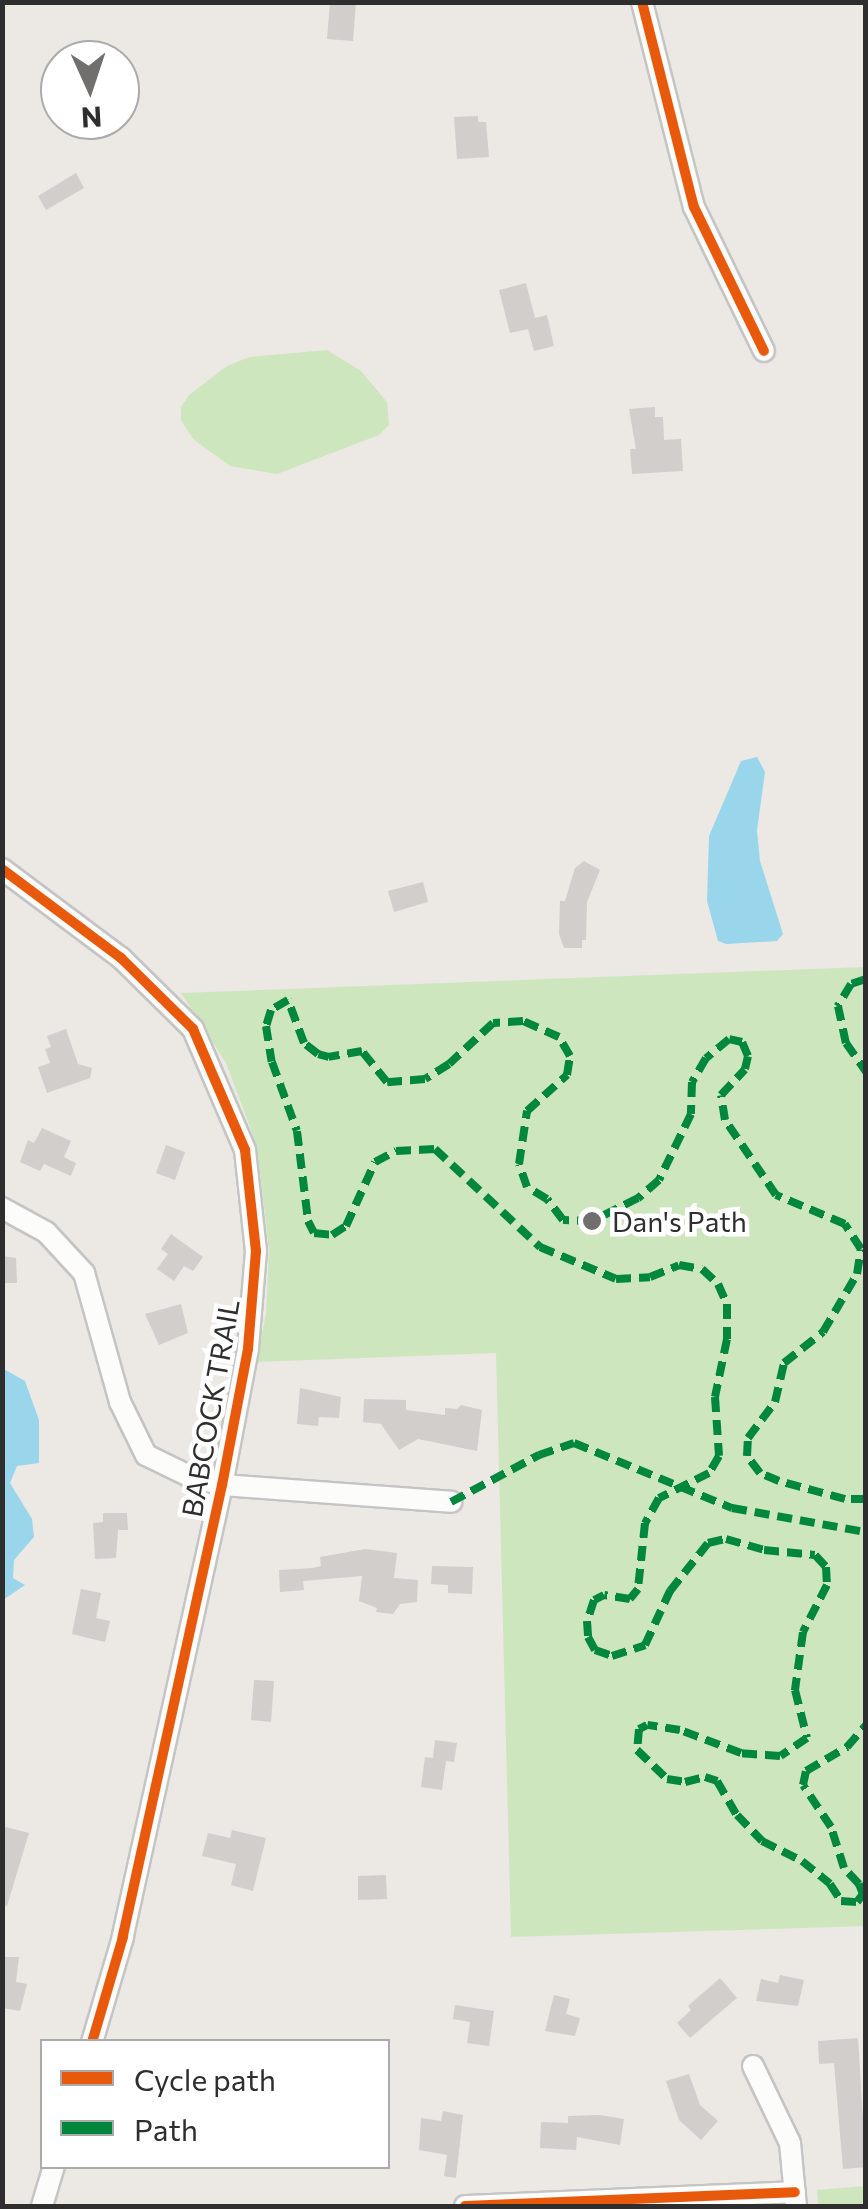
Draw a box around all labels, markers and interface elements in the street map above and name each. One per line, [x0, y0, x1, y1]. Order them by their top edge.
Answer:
north arrow [40, 40, 140, 140]
text: N [80, 100, 103, 135]
place label: Dan's Path [612, 1204, 747, 1238]
marker: Dan's Path [581, 1210, 603, 1232]
street label: BABCOCK TRAIL [174, 1296, 246, 1520]
legend [40, 2039, 390, 2169]
text: Cycle path [134, 2060, 276, 2097]
text: Path [134, 2110, 198, 2147]

